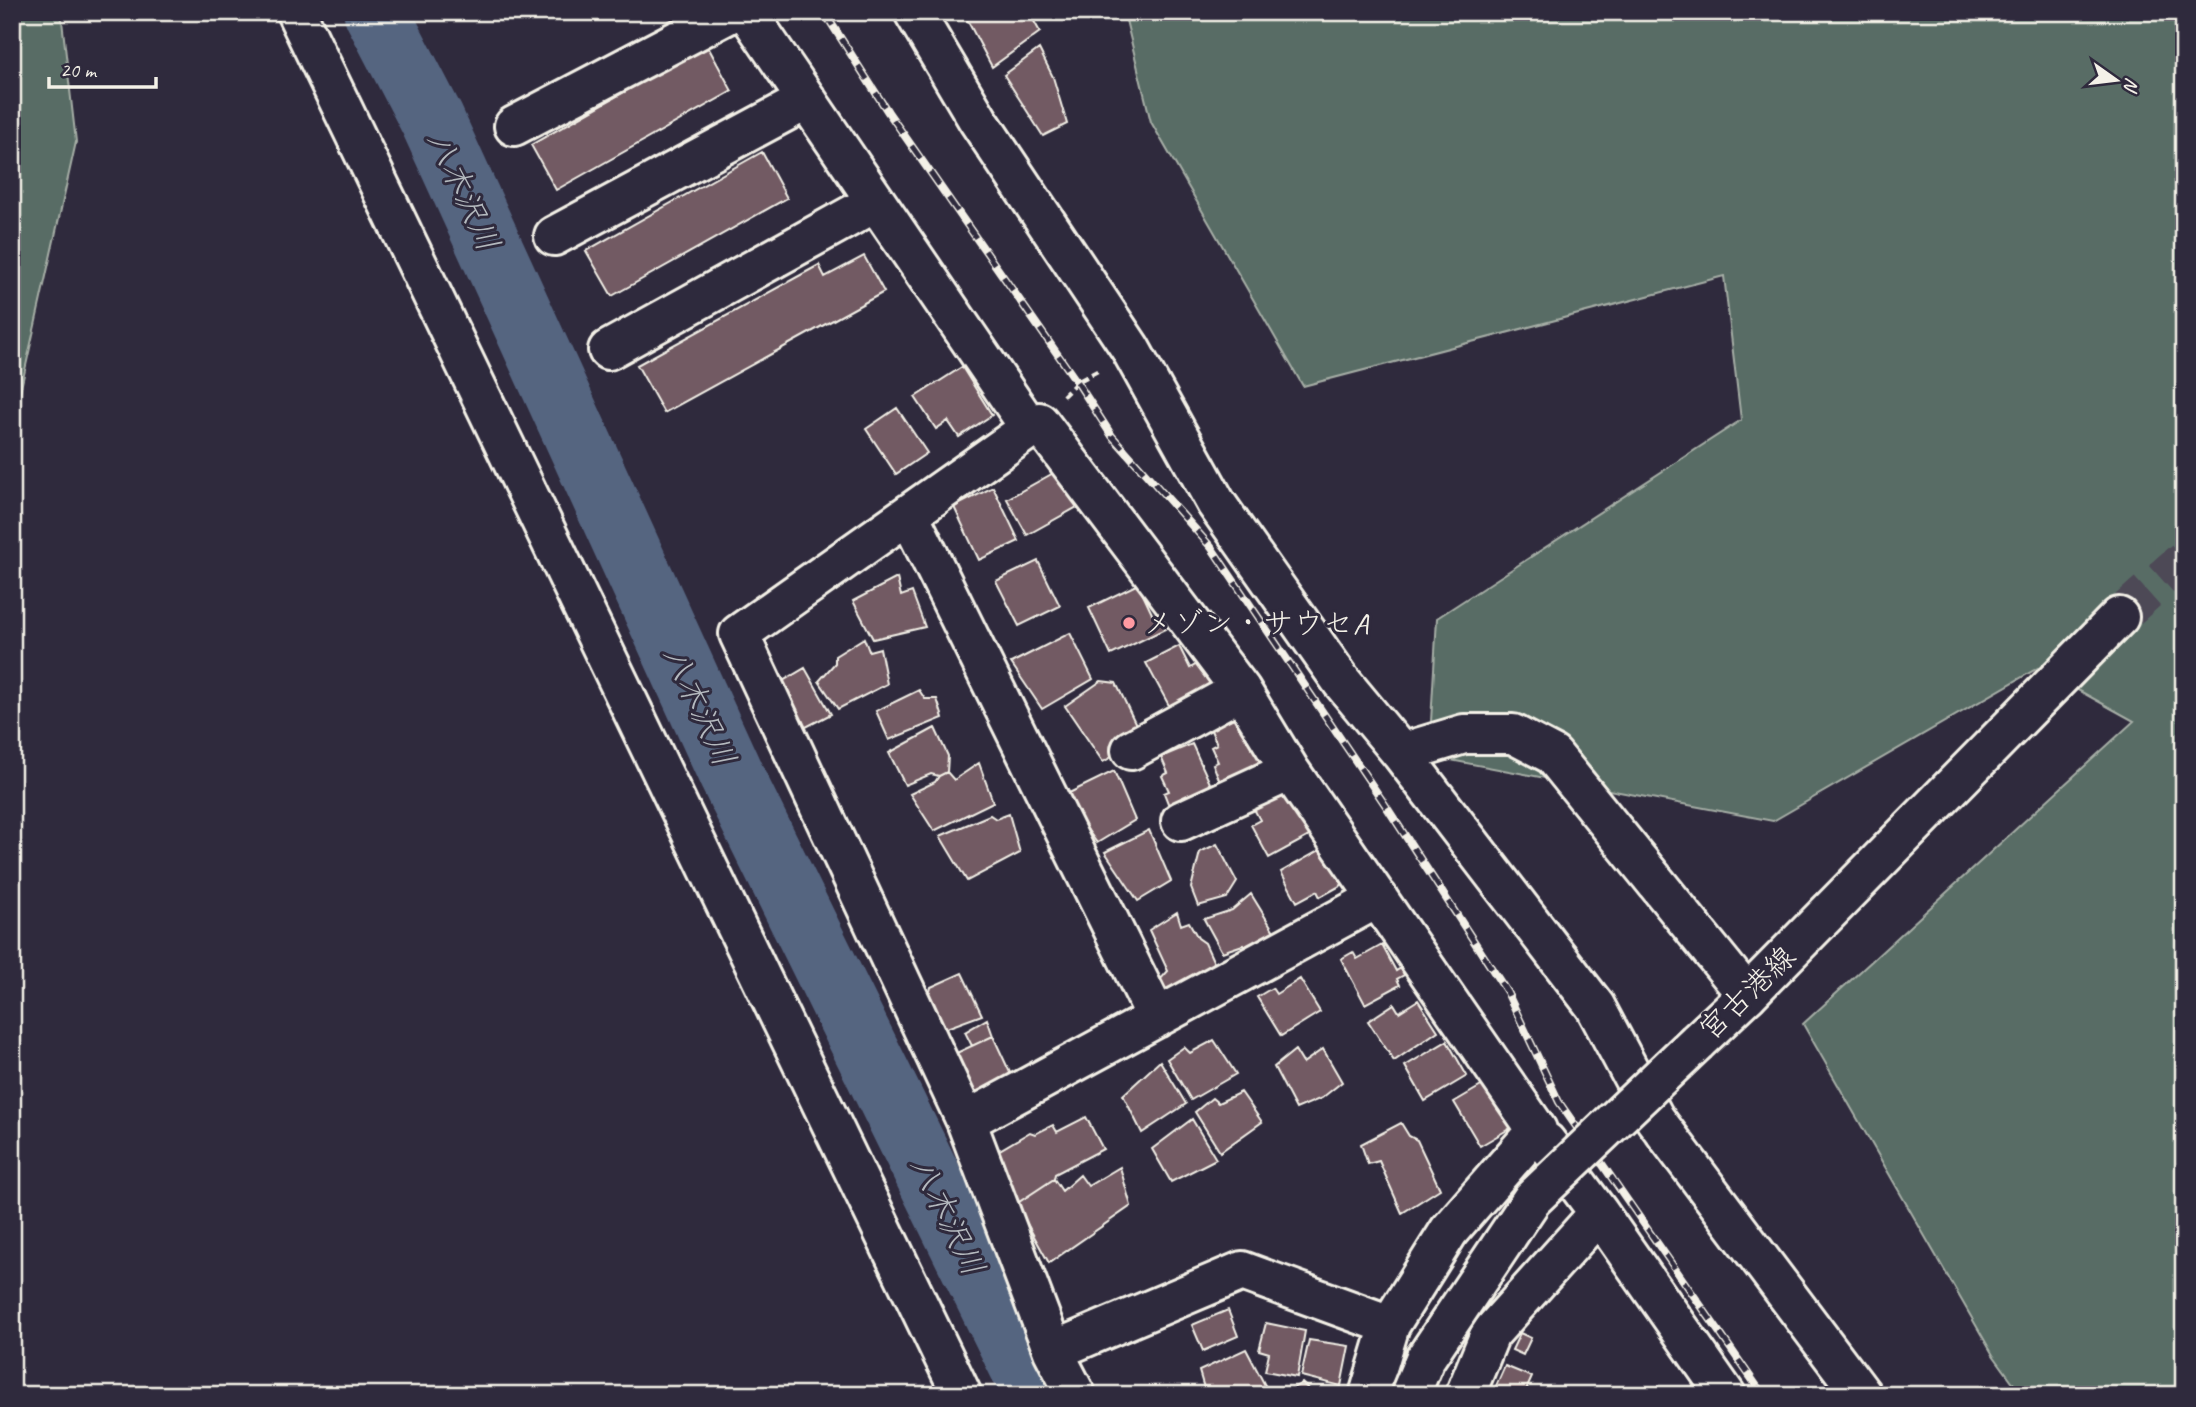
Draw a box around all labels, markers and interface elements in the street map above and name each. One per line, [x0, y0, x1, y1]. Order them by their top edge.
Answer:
scale bar [49, 46, 156, 90]
north arrow [2080, 46, 2150, 116]
text: 20 m [60, 57, 98, 83]
text: N [2118, 75, 2145, 96]
water label: 八木沢川 [418, 125, 509, 258]
place label: メゾン・サウセA [1143, 604, 1370, 642]
marker: メゾン・サウセA [1121, 615, 1137, 631]
water label: 八木沢川 [654, 640, 745, 773]
street label: 宮古港線 [1691, 938, 1803, 1048]
water label: 八木沢川 [901, 1150, 994, 1283]

